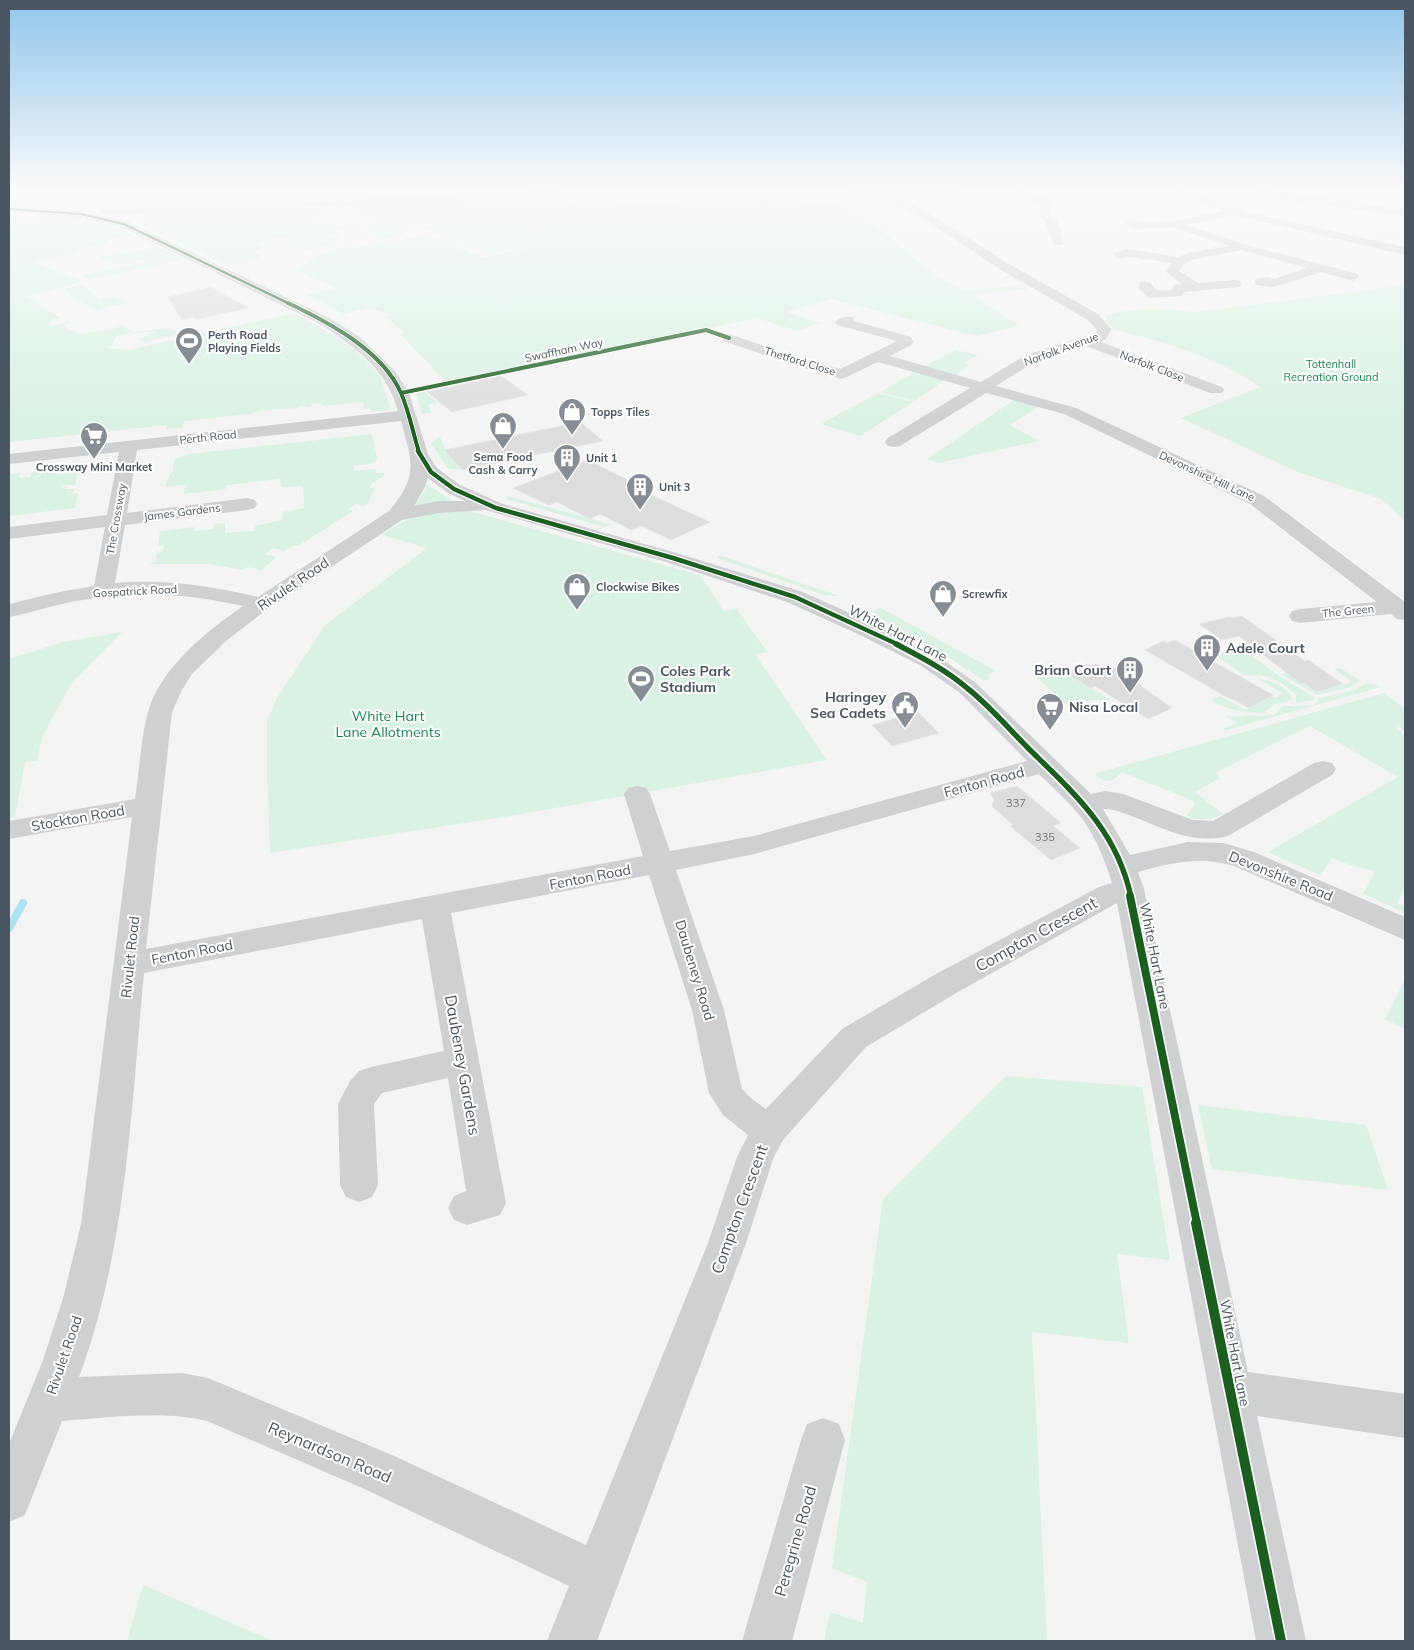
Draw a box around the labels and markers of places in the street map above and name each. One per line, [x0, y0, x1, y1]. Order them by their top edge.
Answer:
sports icon: Perth Road Playing Fields [174, 326, 204, 365]
place label: Perth Road Playing Fields [208, 328, 281, 355]
shop icon: Topps Tiles [557, 397, 587, 436]
place label: Topps Tiles [591, 405, 650, 419]
shop icon: Sema Food Cash & Carry [488, 411, 518, 450]
supermarket icon: Crossway Mini Market [79, 421, 109, 460]
building icon: Unit 1 [552, 443, 582, 482]
place label: Sema Food Cash & Carry [468, 450, 538, 477]
place label: Unit 1 [586, 451, 618, 465]
place label: Crossway Mini Market [36, 460, 152, 474]
building icon: Unit 3 [625, 472, 655, 511]
place label: Unit 3 [659, 480, 691, 494]
shop icon: Clockwise Bikes [562, 572, 592, 611]
shop icon: Screwfix [928, 579, 958, 618]
place label: Clockwise Bikes [596, 580, 680, 594]
place label: Screwfix [962, 587, 1009, 601]
building icon: Adele Court [1192, 633, 1222, 672]
place label: Adele Court [1226, 639, 1306, 657]
building icon: Brian Court [1115, 655, 1145, 694]
place label: Brian Court [1034, 661, 1112, 679]
place label: Coles Park Stadium [660, 662, 731, 696]
sports icon: Coles Park Stadium [626, 664, 656, 703]
place label: Haringey Sea Cadets [810, 688, 886, 722]
public building icon: Haringey Sea Cadets [890, 690, 920, 729]
supermarket icon: Nisa Local [1035, 692, 1065, 731]
place label: Nisa Local [1069, 698, 1138, 716]

